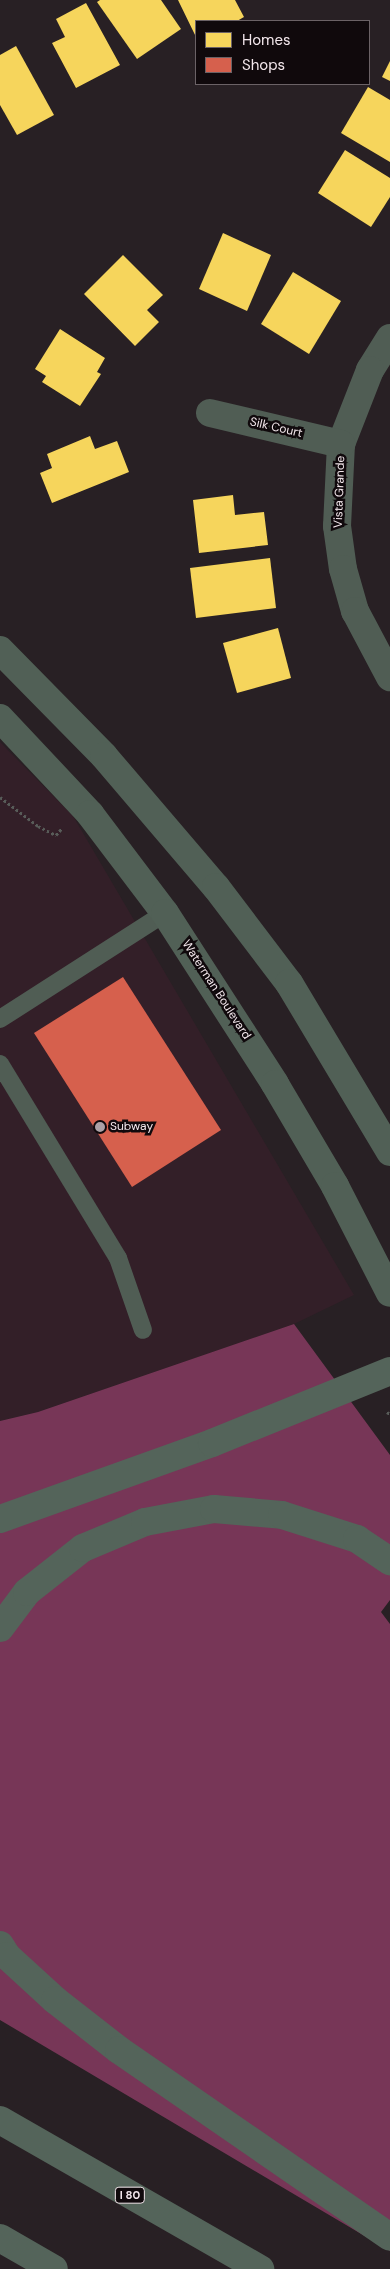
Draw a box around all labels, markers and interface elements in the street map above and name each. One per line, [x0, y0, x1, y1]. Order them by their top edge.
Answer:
legend [195, 20, 370, 85]
text: Homes [242, 30, 291, 50]
text: Shops [242, 55, 285, 75]
street label: Silk Court [248, 415, 304, 441]
street label: Vista Grande [332, 456, 348, 528]
street label: Waterman Boulevard [179, 938, 253, 1042]
place label: Subway [110, 1120, 153, 1134]
marker: Subway [94, 1121, 106, 1133]
road number: I 80 [114, 2186, 146, 2204]

